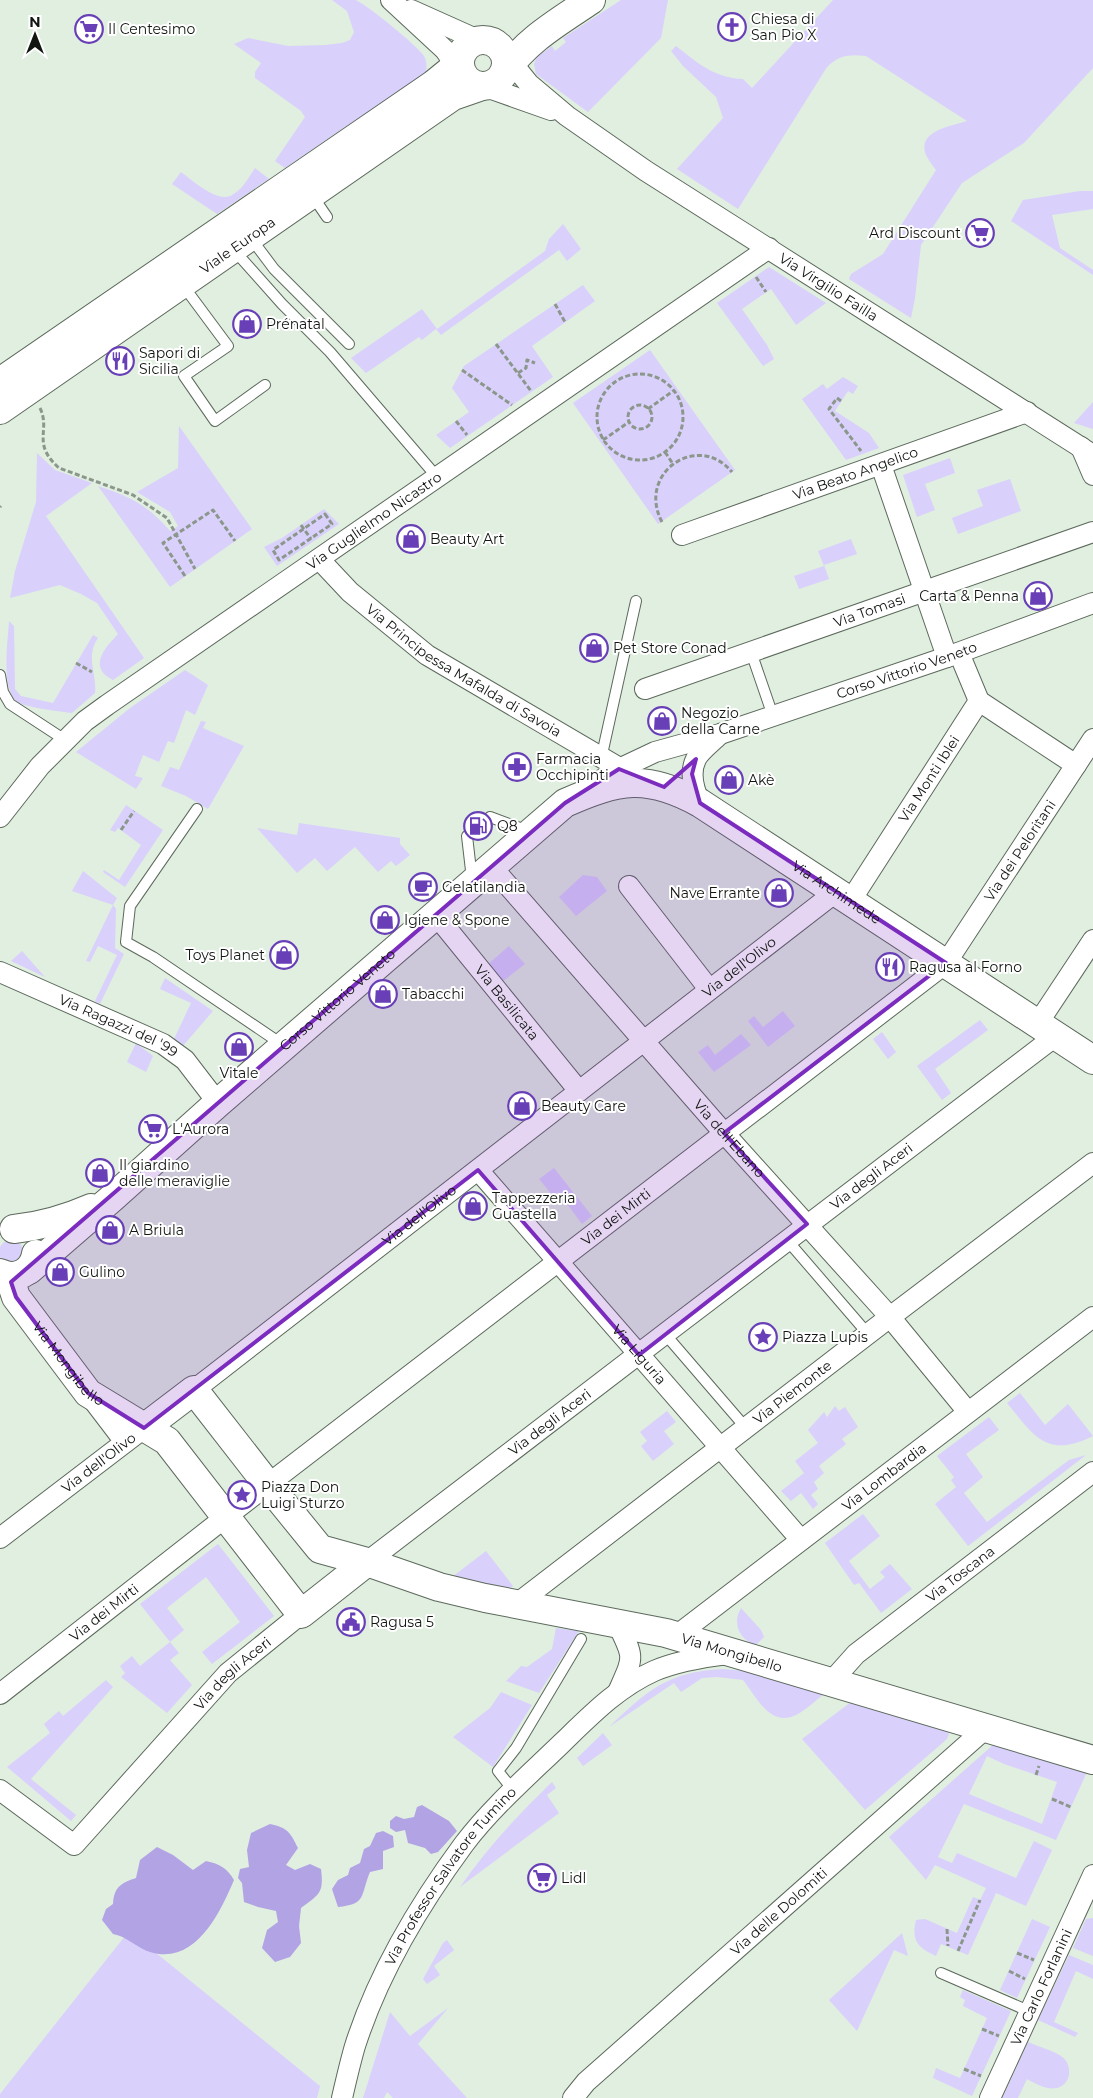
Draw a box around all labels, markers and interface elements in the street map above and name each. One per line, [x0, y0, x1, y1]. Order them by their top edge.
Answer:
north arrow [10, 10, 60, 60]
place label: Chiesa di San Pio X [751, 10, 816, 44]
church icon: Chiesa di San Pio X [717, 12, 747, 42]
text: N [29, 13, 41, 31]
supermarket icon: Il Centesimo [74, 14, 104, 44]
place label: Il Centesimo [108, 20, 196, 38]
street label: Viale Europa [196, 213, 279, 278]
supermarket icon: Ard Discount [965, 218, 995, 248]
place label: Ard Discount [869, 224, 961, 242]
street label: Via Virgilio Failla [776, 249, 881, 325]
shop icon: Prénatal [232, 309, 262, 339]
place label: Prénatal [266, 315, 325, 333]
place label: Sapori di Sicilia [139, 344, 200, 378]
restaurant icon: Sapori di Sicilia [105, 346, 135, 376]
street label: Via Beato Angelico [790, 443, 921, 504]
street label: Via Guglielmo Nicastro [303, 468, 445, 574]
shop icon: Beauty Art [396, 524, 426, 554]
place label: Beauty Art [430, 530, 505, 548]
shop icon: Carta & Penna [1023, 581, 1053, 611]
place label: Carta & Penna [919, 587, 1019, 605]
street label: Via Tomasi [831, 589, 908, 631]
street label: Via Principessa Mafalda di Savoia [362, 600, 565, 741]
shop icon: Pet Store Conad [579, 633, 609, 663]
street label: Corso Vittorio Veneto [834, 638, 980, 703]
place label: Pet Store Conad [613, 639, 727, 657]
place label: Negozio della Carne [681, 704, 760, 738]
shop icon: Negozio della Carne [647, 706, 677, 736]
street label: Via Monti Iblei [894, 732, 963, 826]
place label: Farmacia Occhipinti [536, 750, 609, 784]
pharmacy icon: Farmacia Occhipinti [502, 752, 532, 782]
shop icon: Akè [714, 765, 744, 795]
place label: Akè [748, 771, 775, 789]
street label: Via dei Peloritani [980, 796, 1060, 905]
fuel station icon: Q8 [463, 811, 493, 841]
place label: Q8 [497, 817, 518, 835]
street label: Via Archimede [788, 857, 885, 928]
cafe icon: Gelatilandia [408, 872, 438, 902]
place label: Gelatilandia [442, 878, 526, 896]
shop icon: Nave Errante [764, 878, 794, 908]
place label: Nave Errante [669, 884, 760, 902]
shop icon: Igiene & Spone [370, 905, 400, 935]
place label: Igiene & Spone [404, 911, 509, 929]
street label: Via dell'Olivo [698, 932, 780, 1001]
shop icon: Toys Planet [269, 940, 299, 970]
street label: Corso Vittorio Veneto [276, 945, 399, 1055]
place label: Toys Planet [185, 946, 265, 964]
restaurant icon: Ragusa al Forno [875, 952, 905, 982]
place label: Ragusa al Forno [909, 958, 1022, 976]
street label: Via Basilicata [471, 961, 543, 1044]
shop icon: Tabacchi [368, 979, 398, 1009]
place label: Tabacchi [402, 985, 464, 1003]
street label: Via Ragazzi del '99 [56, 990, 182, 1061]
shop icon: Vitale [224, 1032, 254, 1062]
place label: Vitale [219, 1064, 259, 1082]
shop icon: Beauty Care [507, 1091, 537, 1121]
street label: Via dell'Ebano [690, 1096, 769, 1182]
place label: Beauty Care [541, 1097, 626, 1115]
supermarket icon: L'Aurora [138, 1114, 168, 1144]
place label: L'Aurora [172, 1120, 229, 1138]
street label: Via degli Aceri [826, 1139, 916, 1214]
place label: Il giardino delle meraviglie [119, 1156, 230, 1190]
shop icon: Il giardino delle meraviglie [85, 1158, 115, 1188]
street label: Via dell'Olivo [379, 1181, 460, 1250]
street label: Via dei Mirti [577, 1184, 654, 1249]
place label: Tappezzeria Guastella [492, 1189, 575, 1223]
shop icon: Tappezzeria Guastella [458, 1191, 488, 1221]
shop icon: A Briula [95, 1215, 125, 1245]
place label: A Briula [129, 1221, 184, 1239]
shop icon: Gulino [45, 1257, 75, 1287]
place label: Gulino [79, 1263, 125, 1281]
street label: Via Mongibello [29, 1318, 108, 1410]
street label: Via Liguria [608, 1321, 670, 1388]
place icon: Piazza Lupis [748, 1322, 778, 1352]
place label: Piazza Lupis [782, 1328, 868, 1346]
street label: Via Piemonte [749, 1356, 835, 1428]
street label: Via degli Aceri [505, 1385, 595, 1460]
street label: Via dell'Olivo [58, 1428, 139, 1497]
street label: Via Lombardia [838, 1439, 930, 1515]
place label: Piazza Don Luigi Sturzo [261, 1478, 345, 1512]
place icon: Piazza Don Luigi Sturzo [227, 1480, 257, 1510]
street label: Via Toscana [922, 1542, 998, 1606]
street label: Via dei Mirti [66, 1580, 142, 1645]
public building icon: Ragusa 5 [336, 1607, 366, 1637]
place label: Ragusa 5 [370, 1613, 434, 1631]
street label: Via Mongibello [679, 1629, 785, 1676]
street label: Via degli Aceri [190, 1633, 275, 1714]
street label: Via Professor Salvatore Tumino [381, 1783, 520, 1969]
supermarket icon: Lidl [527, 1863, 557, 1893]
street label: Via delle Dolomiti [726, 1864, 831, 1959]
place label: Lidl [561, 1869, 586, 1887]
street label: Via Carlo Forlanini [1006, 1926, 1076, 2048]

